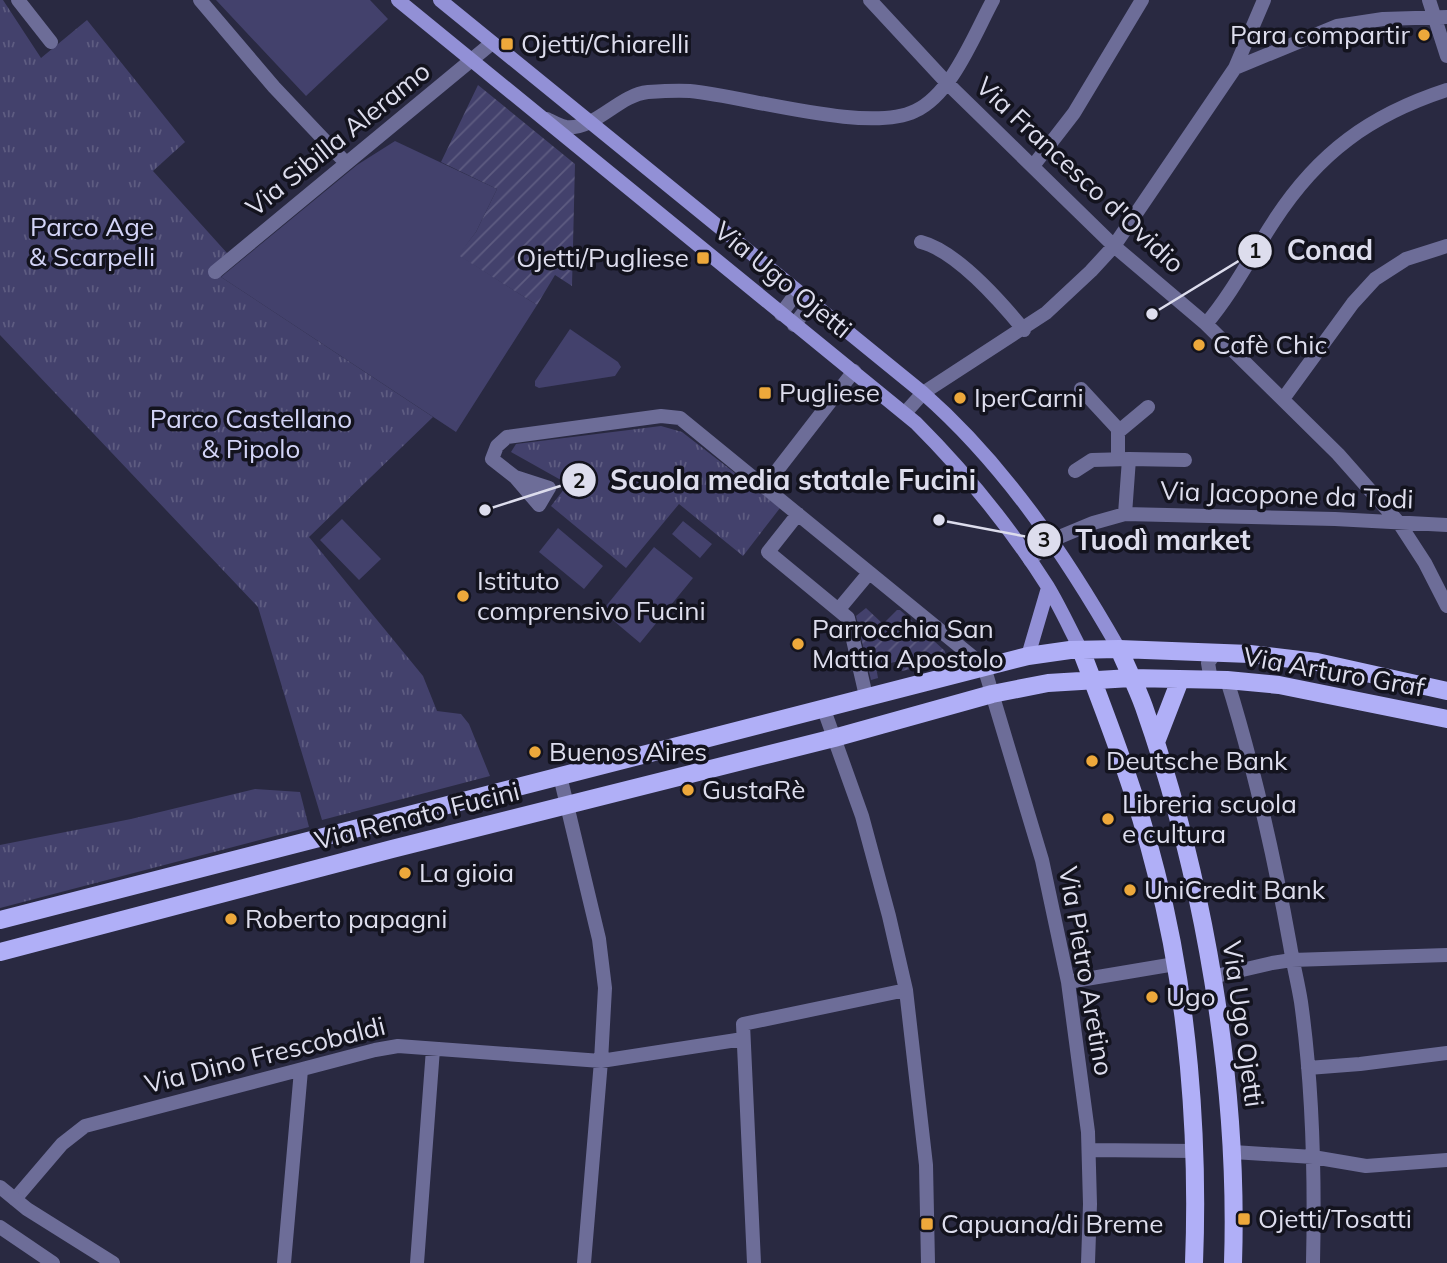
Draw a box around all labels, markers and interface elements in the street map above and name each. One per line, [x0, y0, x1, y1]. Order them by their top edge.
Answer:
place label: Para compartir [1230, 18, 1411, 51]
place label: Ojetti/Chiarelli [521, 27, 689, 60]
marker: Para compartir [1416, 27, 1432, 43]
marker: Ojetti/Chiarelli [499, 36, 515, 52]
street label: Via Sibilla Aleramo [239, 54, 437, 223]
street label: Via Francesco d'Ovidio [969, 69, 1191, 280]
park label: Parco Age & Scarpelli [29, 210, 155, 273]
street label: Via Ugo Ojetti [708, 214, 859, 345]
callout: Conad [1238, 226, 1387, 275]
text: Conad [1287, 232, 1373, 267]
text: 1 [1249, 237, 1261, 263]
place label: Ojetti/Pugliese [516, 241, 689, 274]
marker: Ojetti/Pugliese [695, 250, 711, 266]
place label: Cafè Chic [1213, 328, 1327, 361]
marker: Cafè Chic [1191, 337, 1207, 353]
place label: Pugliese [779, 376, 880, 409]
place label: IperCarni [974, 381, 1084, 414]
marker: Pugliese [757, 385, 773, 401]
marker: IperCarni [952, 390, 968, 406]
park label: Parco Castellano & Pipolo [150, 402, 352, 465]
callout: Scuola media statale Fucini [561, 456, 990, 505]
text: Scuola media statale Fucini [610, 462, 976, 497]
text: 2 [573, 467, 585, 493]
street label: Via Jacopone da Todi [1160, 474, 1414, 515]
callout: Tuodì market [1026, 515, 1265, 564]
text: Tuodì market [1075, 522, 1251, 557]
text: 3 [1038, 526, 1050, 552]
place label: Istituto comprensivo Fucini [477, 564, 706, 627]
marker: Istituto comprensivo Fucini [455, 588, 471, 604]
place label: Parrocchia San Mattia Apostolo [812, 612, 1004, 675]
marker: Parrocchia San Mattia Apostolo [790, 636, 806, 652]
street label: Via Arturo Graf [1241, 639, 1429, 704]
place label: Buenos Aires [549, 735, 707, 768]
marker: Buenos Aires [527, 744, 543, 760]
place label: Deutsche Bank [1106, 744, 1288, 777]
marker: Deutsche Bank [1084, 753, 1100, 769]
place label: GustaRè [702, 773, 805, 806]
street label: Via Renato Fucini [311, 774, 523, 857]
marker: GustaRè [680, 782, 696, 798]
place label: Libreria scuola e cultura [1122, 787, 1297, 850]
marker: Libreria scuola e cultura [1100, 811, 1116, 827]
place label: La gioia [419, 856, 514, 889]
street label: Via Pietro Aretino [1052, 864, 1121, 1078]
marker: La gioia [397, 865, 413, 881]
place label: UniCredit Bank [1144, 873, 1326, 906]
marker: UniCredit Bank [1122, 882, 1138, 898]
place label: Roberto papagni [245, 902, 448, 935]
marker: Roberto papagni [223, 911, 239, 927]
street label: Via Ugo Ojetti [1216, 939, 1271, 1109]
place label: Ugo [1166, 980, 1216, 1013]
marker: Ugo [1144, 989, 1160, 1005]
street label: Via Dino Frescobaldi [141, 1009, 388, 1100]
place label: Ojetti/Tosatti [1258, 1202, 1412, 1235]
place label: Capuana/di Breme [941, 1207, 1164, 1240]
marker: Ojetti/Tosatti [1236, 1211, 1252, 1227]
marker: Capuana/di Breme [919, 1216, 935, 1232]

